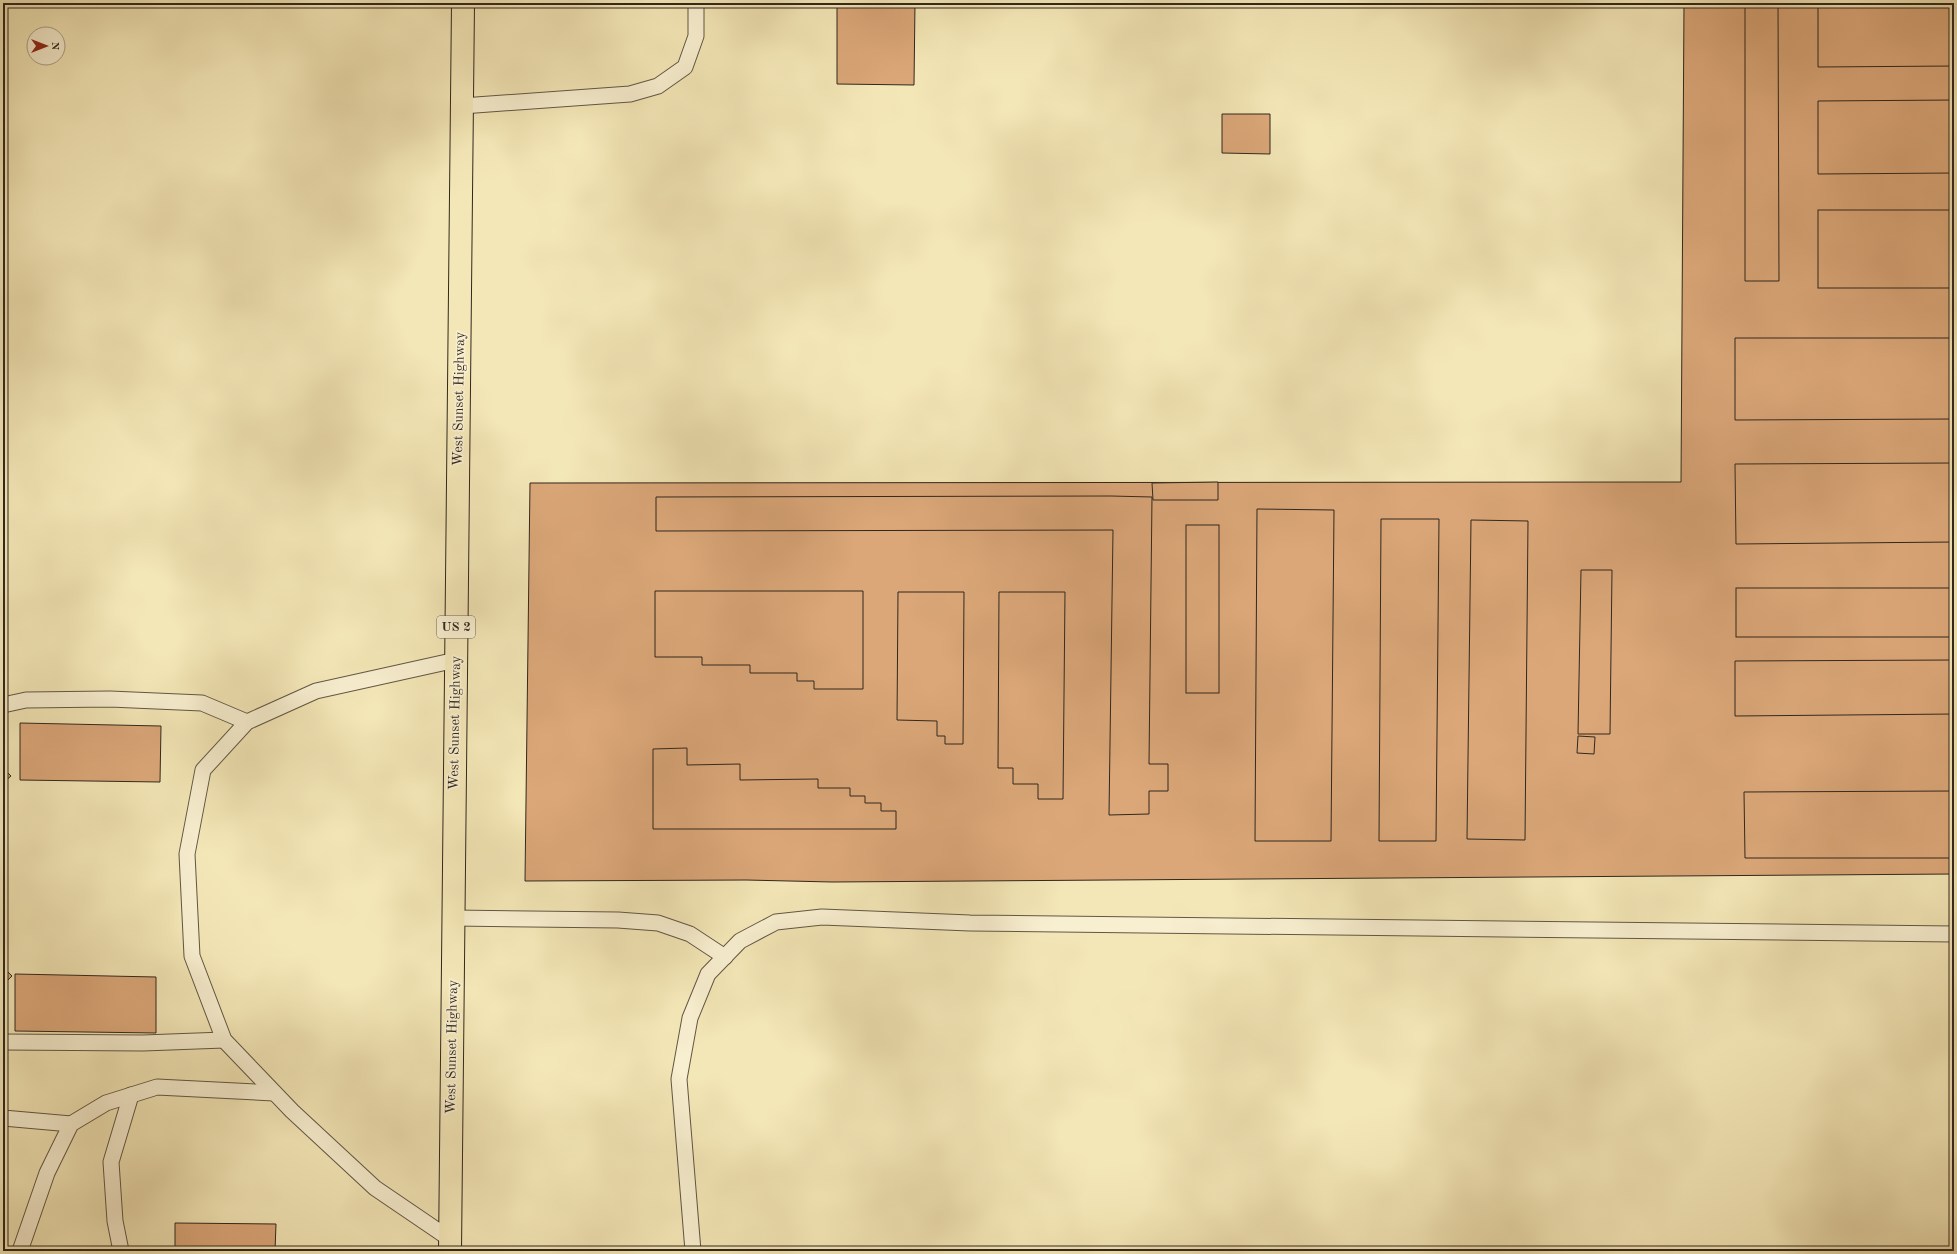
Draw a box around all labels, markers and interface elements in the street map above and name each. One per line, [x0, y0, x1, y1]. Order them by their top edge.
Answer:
north arrow [26, 26, 66, 66]
text: N [49, 42, 60, 51]
street label: West Sunset Highway [451, 331, 467, 466]
road number: US 2 [437, 616, 475, 638]
street label: West Sunset Highway [447, 655, 463, 790]
street label: West Sunset Highway [444, 979, 460, 1114]

